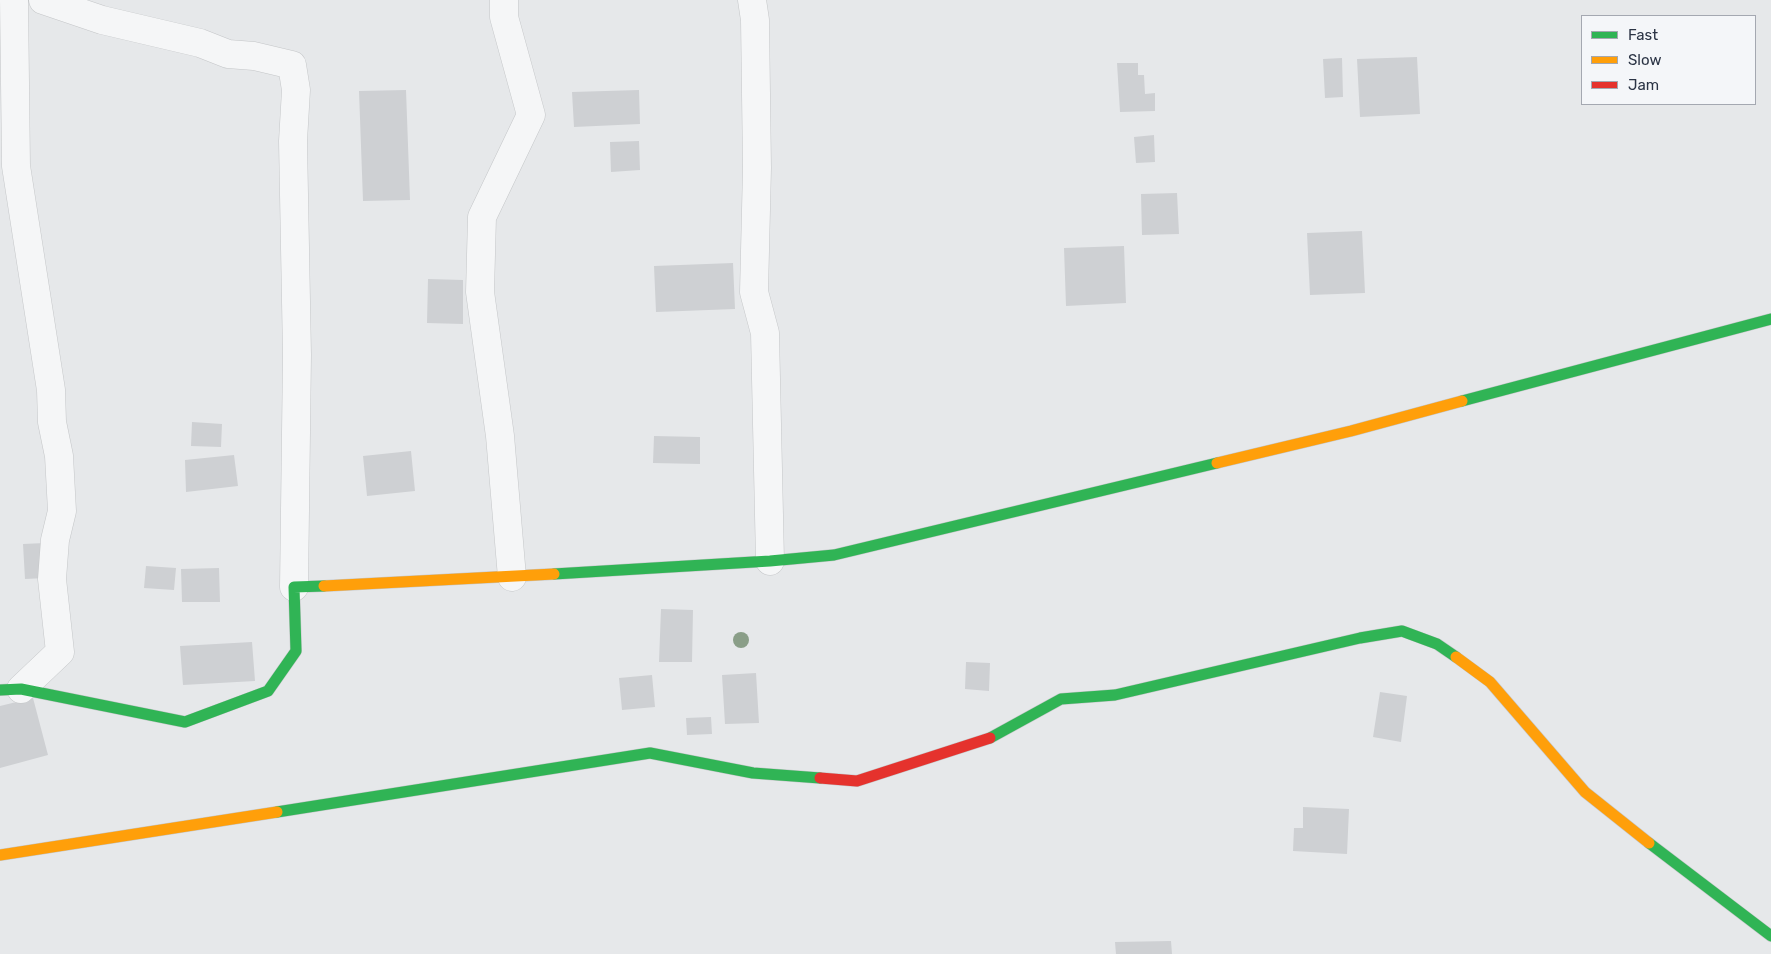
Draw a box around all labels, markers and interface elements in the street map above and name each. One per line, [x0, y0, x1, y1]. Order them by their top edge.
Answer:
legend [1581, 15, 1756, 105]
text: Fast [1628, 26, 1658, 44]
text: Slow [1628, 51, 1661, 69]
text: Jam [1628, 76, 1659, 94]

